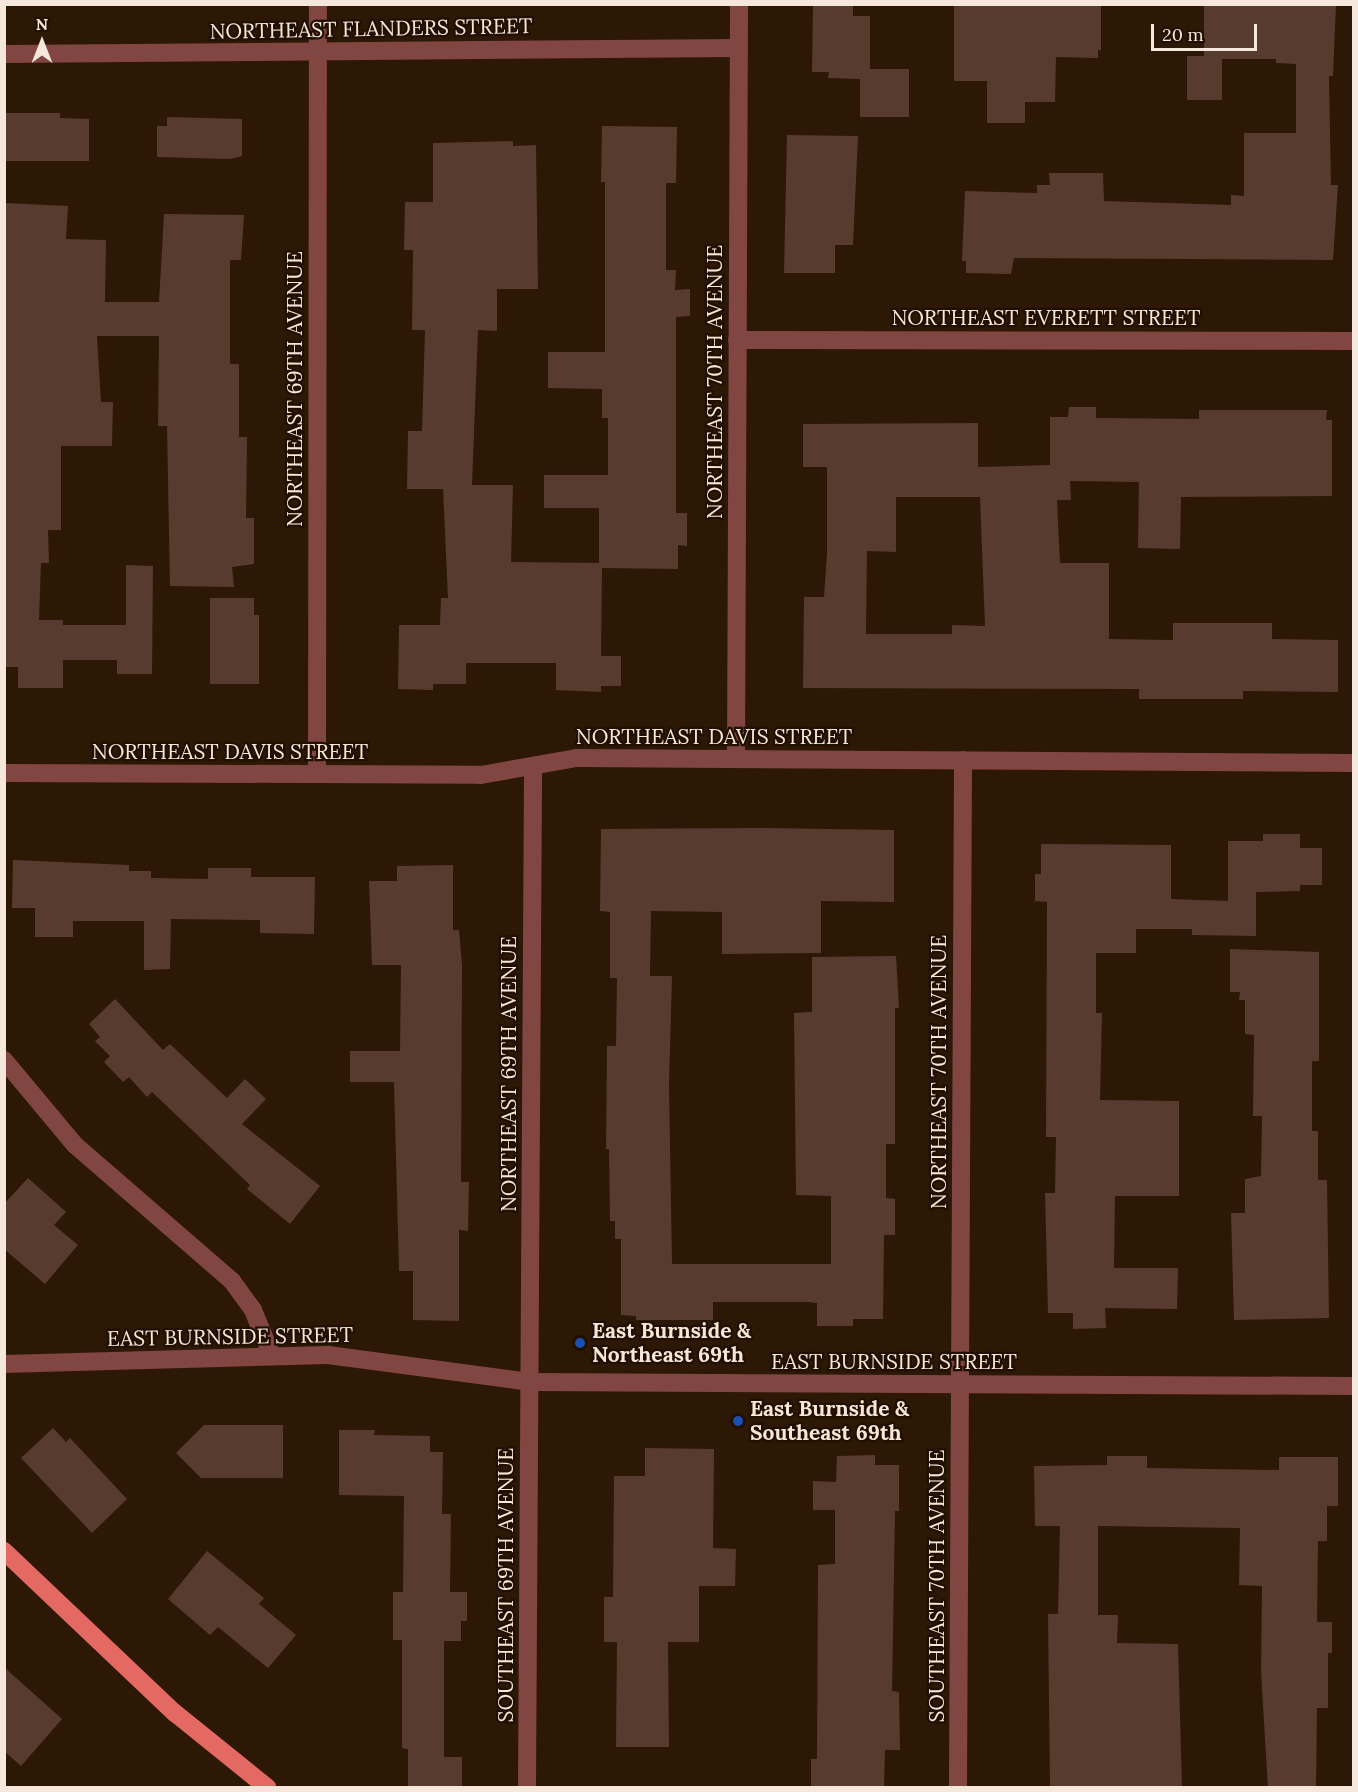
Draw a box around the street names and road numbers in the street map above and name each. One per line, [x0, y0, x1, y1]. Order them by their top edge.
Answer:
street label: NORTHEAST FLANDERS STREET [209, 14, 533, 44]
street label: NORTHEAST 70TH AVENUE [702, 245, 728, 519]
street label: NORTHEAST 69TH AVENUE [282, 251, 308, 527]
street label: NORTHEAST EVERETT STREET [891, 305, 1201, 331]
street label: NORTHEAST DAVIS STREET [576, 724, 852, 750]
street label: NORTHEAST DAVIS STREET [92, 739, 368, 765]
street label: NORTHEAST 70TH AVENUE [926, 935, 952, 1209]
street label: NORTHEAST 69TH AVENUE [496, 936, 522, 1212]
street label: EAST BURNSIDE STREET [107, 1322, 353, 1352]
street label: EAST BURNSIDE STREET [771, 1349, 1017, 1375]
street label: SOUTHEAST 69TH AVENUE [493, 1448, 519, 1722]
street label: SOUTHEAST 70TH AVENUE [924, 1449, 950, 1723]

